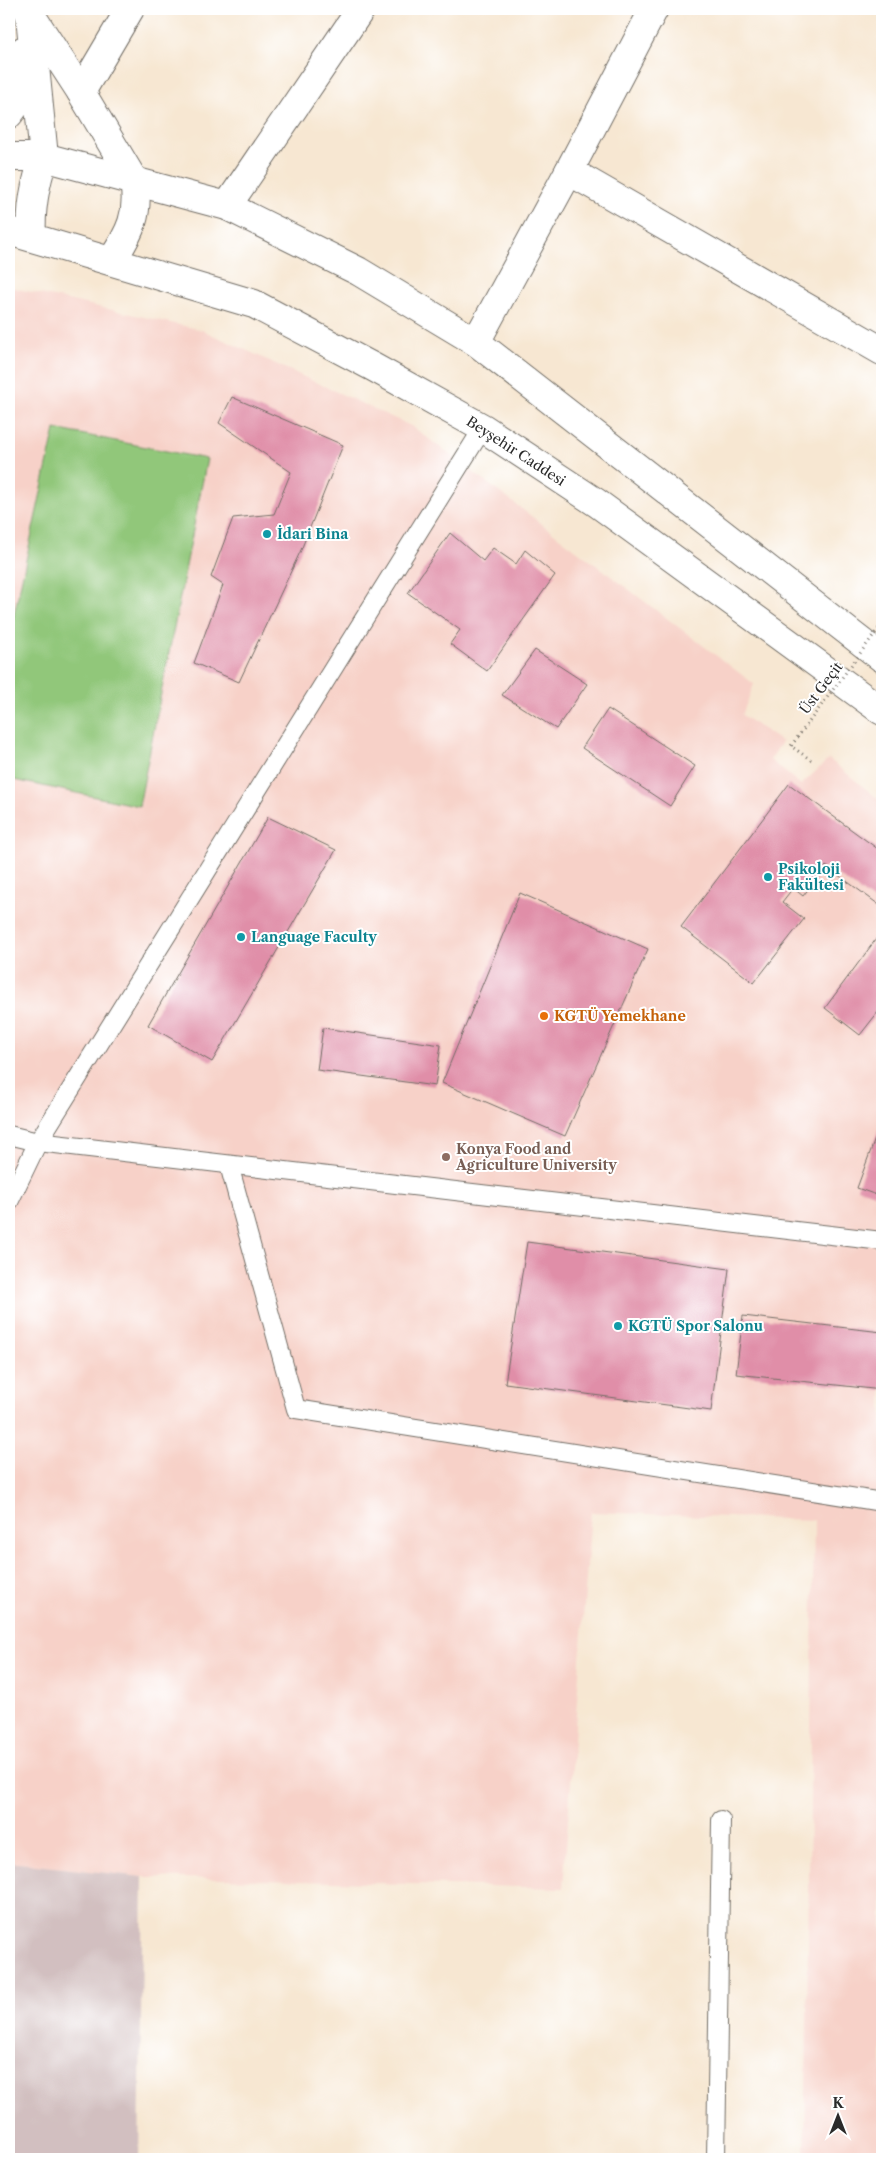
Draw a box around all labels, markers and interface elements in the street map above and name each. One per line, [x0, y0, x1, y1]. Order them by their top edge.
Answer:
street label: Beyşehir Caddesi [463, 412, 569, 490]
place label: İdari Bina [277, 525, 349, 543]
marker: İdari Bina [261, 528, 273, 540]
street label: Üst Geçit [795, 658, 847, 718]
place label: Psikoloji Fakültesi [778, 860, 844, 894]
marker: Psikoloji Fakültesi [762, 871, 774, 883]
place label: Language Faculty [251, 928, 377, 946]
marker: Language Faculty [235, 931, 247, 943]
place label: KGTÜ Yemekhane [554, 1007, 686, 1025]
marker: KGTÜ Yemekhane [538, 1010, 550, 1022]
place label: Konya Food and Agriculture University [455, 1140, 617, 1174]
marker: Konya Food and Agriculture University [440, 1151, 452, 1163]
place label: KGTÜ Spor Salonu [628, 1317, 763, 1335]
marker: KGTÜ Spor Salonu [612, 1320, 624, 1332]
north arrow [814, 2090, 864, 2140]
text: K [832, 2094, 844, 2112]

